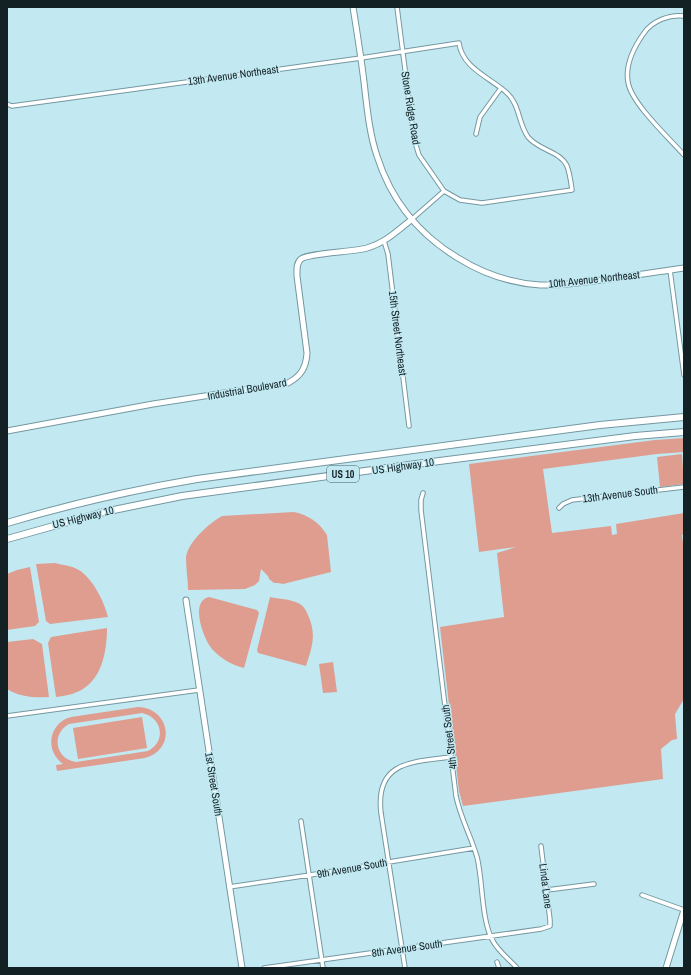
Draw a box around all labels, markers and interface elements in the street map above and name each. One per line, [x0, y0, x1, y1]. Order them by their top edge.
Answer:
street label: 13th Avenue Northeast [187, 62, 280, 88]
street label: Stone Ridge Road [398, 70, 424, 146]
street label: 10th Avenue Northeast [548, 267, 641, 291]
street label: 15th Street Northeast [386, 290, 410, 377]
street label: Industrial Boulevard [206, 375, 288, 403]
street label: US Highway 10 [371, 455, 435, 477]
road number: US 10 [327, 466, 359, 482]
street label: 13th Avenue South [581, 482, 659, 506]
street label: US Highway 10 [51, 503, 115, 531]
street label: 4th Street South [438, 704, 460, 770]
street label: 1st Street South [202, 751, 226, 817]
street label: 9th Avenue South [316, 855, 388, 881]
street label: Linda Lane [536, 863, 556, 909]
street label: 8th Avenue South [371, 936, 443, 960]

